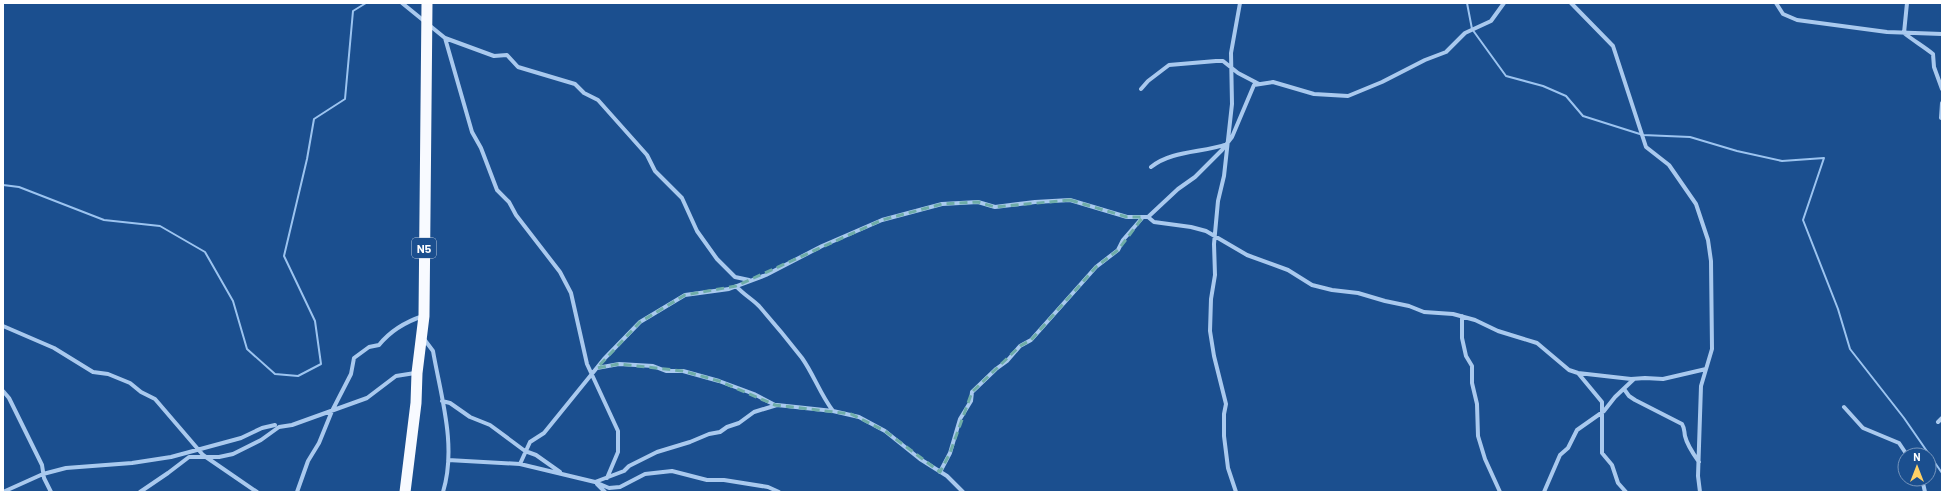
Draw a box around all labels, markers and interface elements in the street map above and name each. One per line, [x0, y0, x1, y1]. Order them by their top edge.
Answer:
road number: N5 [412, 238, 436, 258]
north arrow [1897, 447, 1937, 487]
text: N [1913, 450, 1921, 463]

